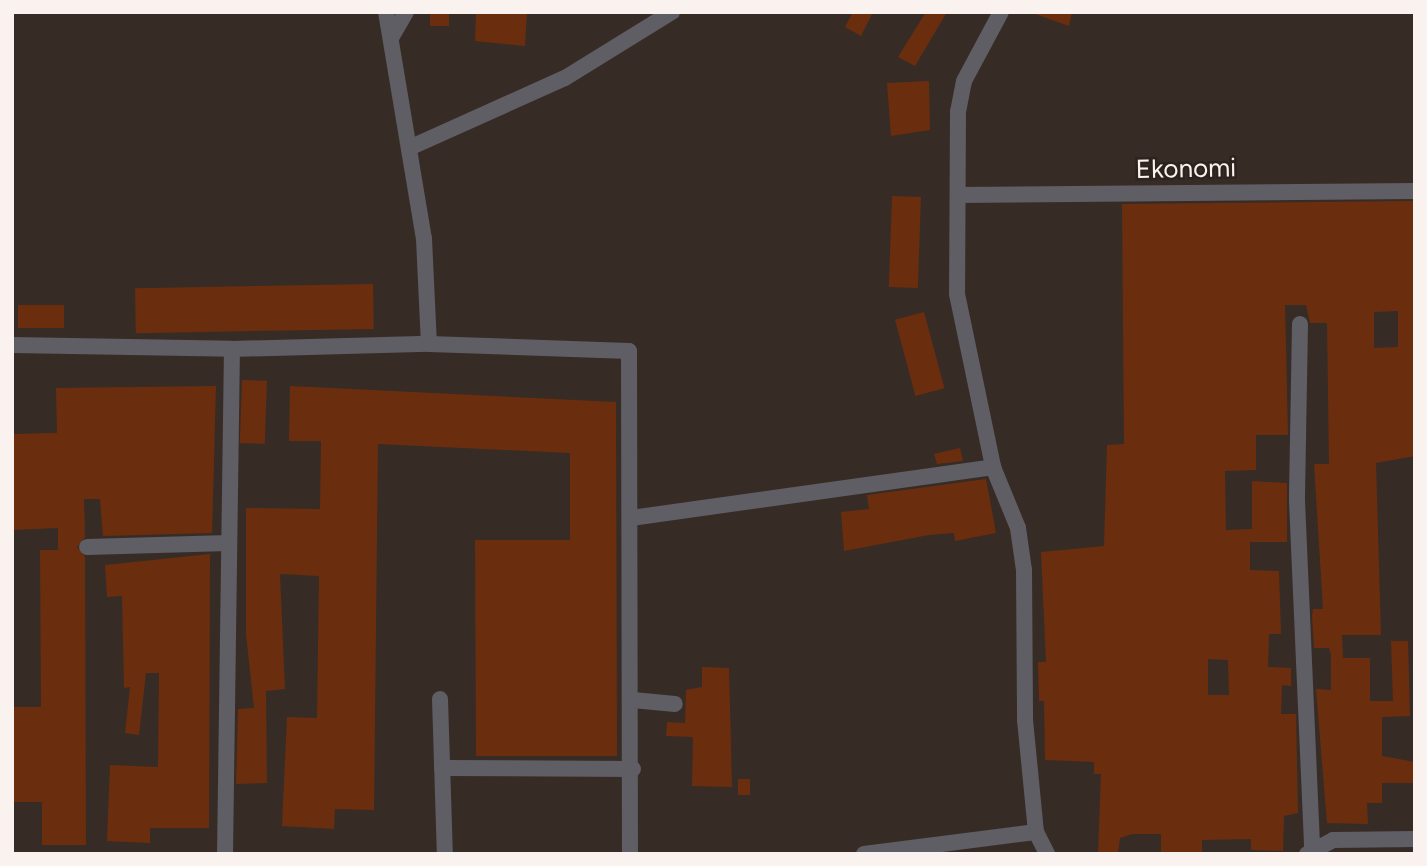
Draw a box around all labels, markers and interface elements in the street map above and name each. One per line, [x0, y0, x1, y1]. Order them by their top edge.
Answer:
street label: Ekonomi [1135, 153, 1237, 185]

